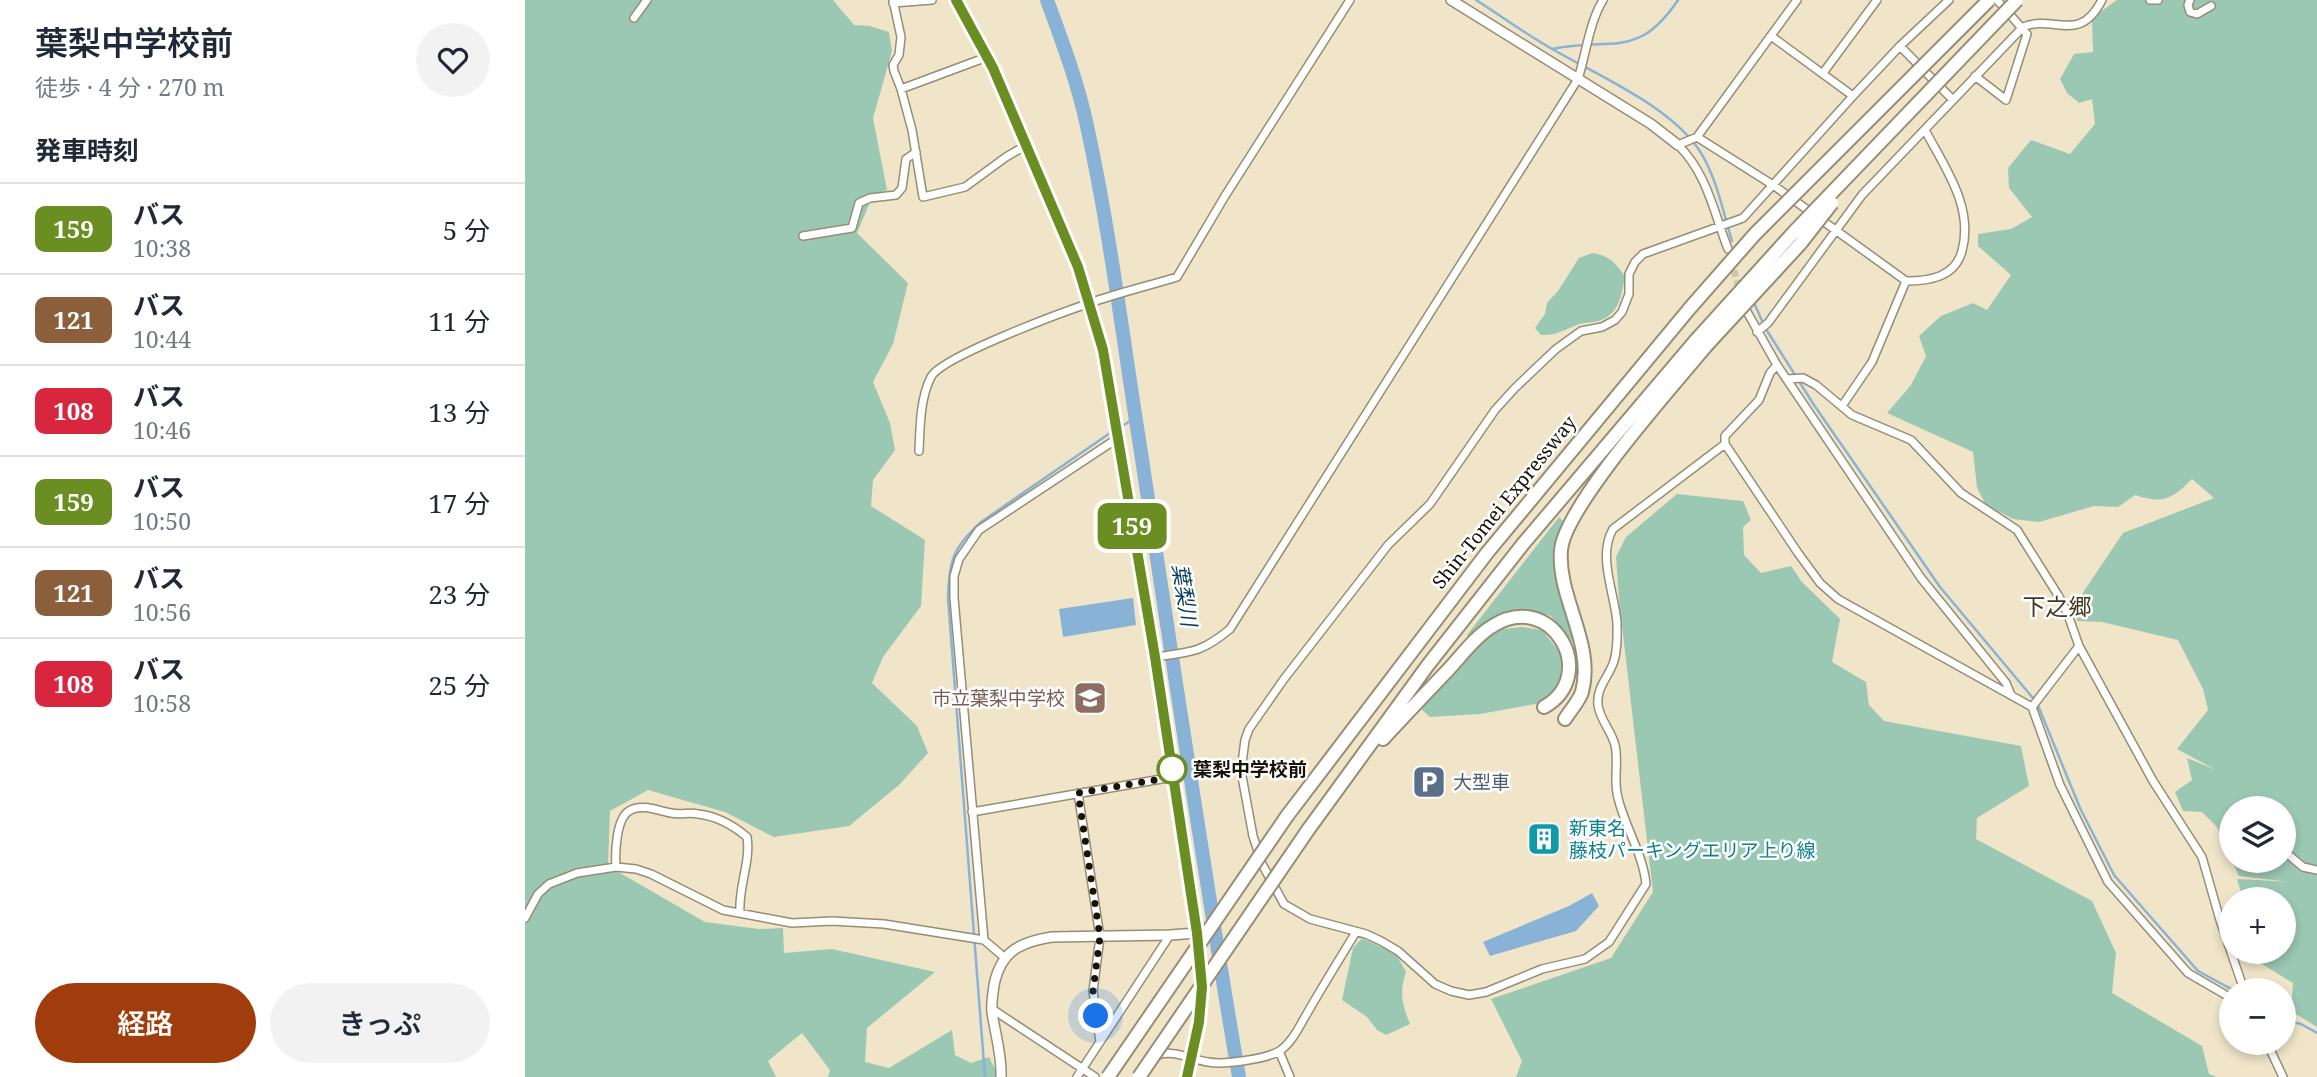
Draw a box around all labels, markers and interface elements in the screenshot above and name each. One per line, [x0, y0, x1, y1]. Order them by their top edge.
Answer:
text: 葉梨中学校前 [35, 20, 233, 65]
button: heart [416, 23, 490, 97]
text: 徒歩 · 4 分 · 270 m [35, 71, 225, 103]
text: 発車時刻 [35, 132, 139, 168]
text: バス [133, 196, 185, 232]
text: 159 [53, 212, 94, 245]
text: 5 分 [443, 212, 490, 248]
text: 10:38 [133, 232, 191, 264]
text: バス [133, 287, 185, 323]
text: 121 [53, 303, 94, 336]
text: 11 分 [428, 303, 490, 339]
text: 10:44 [133, 323, 191, 355]
text: バス [133, 378, 185, 414]
text: 108 [53, 394, 94, 427]
text: 13 分 [428, 394, 490, 430]
street label: Shin-Tomei Expressway [1426, 410, 1582, 594]
text: 10:46 [133, 414, 191, 446]
text: バス [133, 469, 185, 505]
text: 159 [53, 485, 94, 518]
text: 17 分 [428, 485, 490, 521]
line badge: 159 [1092, 503, 1172, 549]
text: 10:50 [133, 505, 191, 537]
text: 159 [1112, 509, 1152, 542]
text: バス [133, 560, 185, 596]
water label: 葉梨川 [1166, 562, 1204, 630]
text: 121 [53, 576, 94, 609]
text: 23 分 [428, 576, 490, 612]
district label: 下之郷 [2023, 590, 2092, 622]
text: 10:56 [133, 596, 191, 628]
text: バス [133, 651, 185, 687]
text: 108 [53, 667, 94, 700]
text: 25 分 [428, 667, 490, 703]
school or university icon: 市立葉梨中学校 [1071, 679, 1109, 717]
place label: 市立葉梨中学校 [932, 685, 1065, 711]
text: 10:58 [133, 687, 191, 719]
marker: 葉梨中学校前 [1157, 754, 1187, 784]
place label: 葉梨中学校前 [1193, 756, 1307, 782]
parking icon: 大型車 [1410, 763, 1448, 801]
place label: 大型車 [1453, 769, 1510, 795]
map controls [2219, 796, 2296, 1055]
button: layers [2219, 796, 2296, 873]
place label: 新東名 藤枝パーキングエリア上り線 [1569, 815, 1815, 863]
building icon: 新東名 藤枝パーキングエリア上り線 [1525, 820, 1563, 858]
button: + [2219, 887, 2296, 964]
button: − [2219, 978, 2296, 1055]
button: 経路 [35, 983, 256, 1063]
button: きっぷ [270, 983, 490, 1063]
your location [1078, 998, 1113, 1033]

